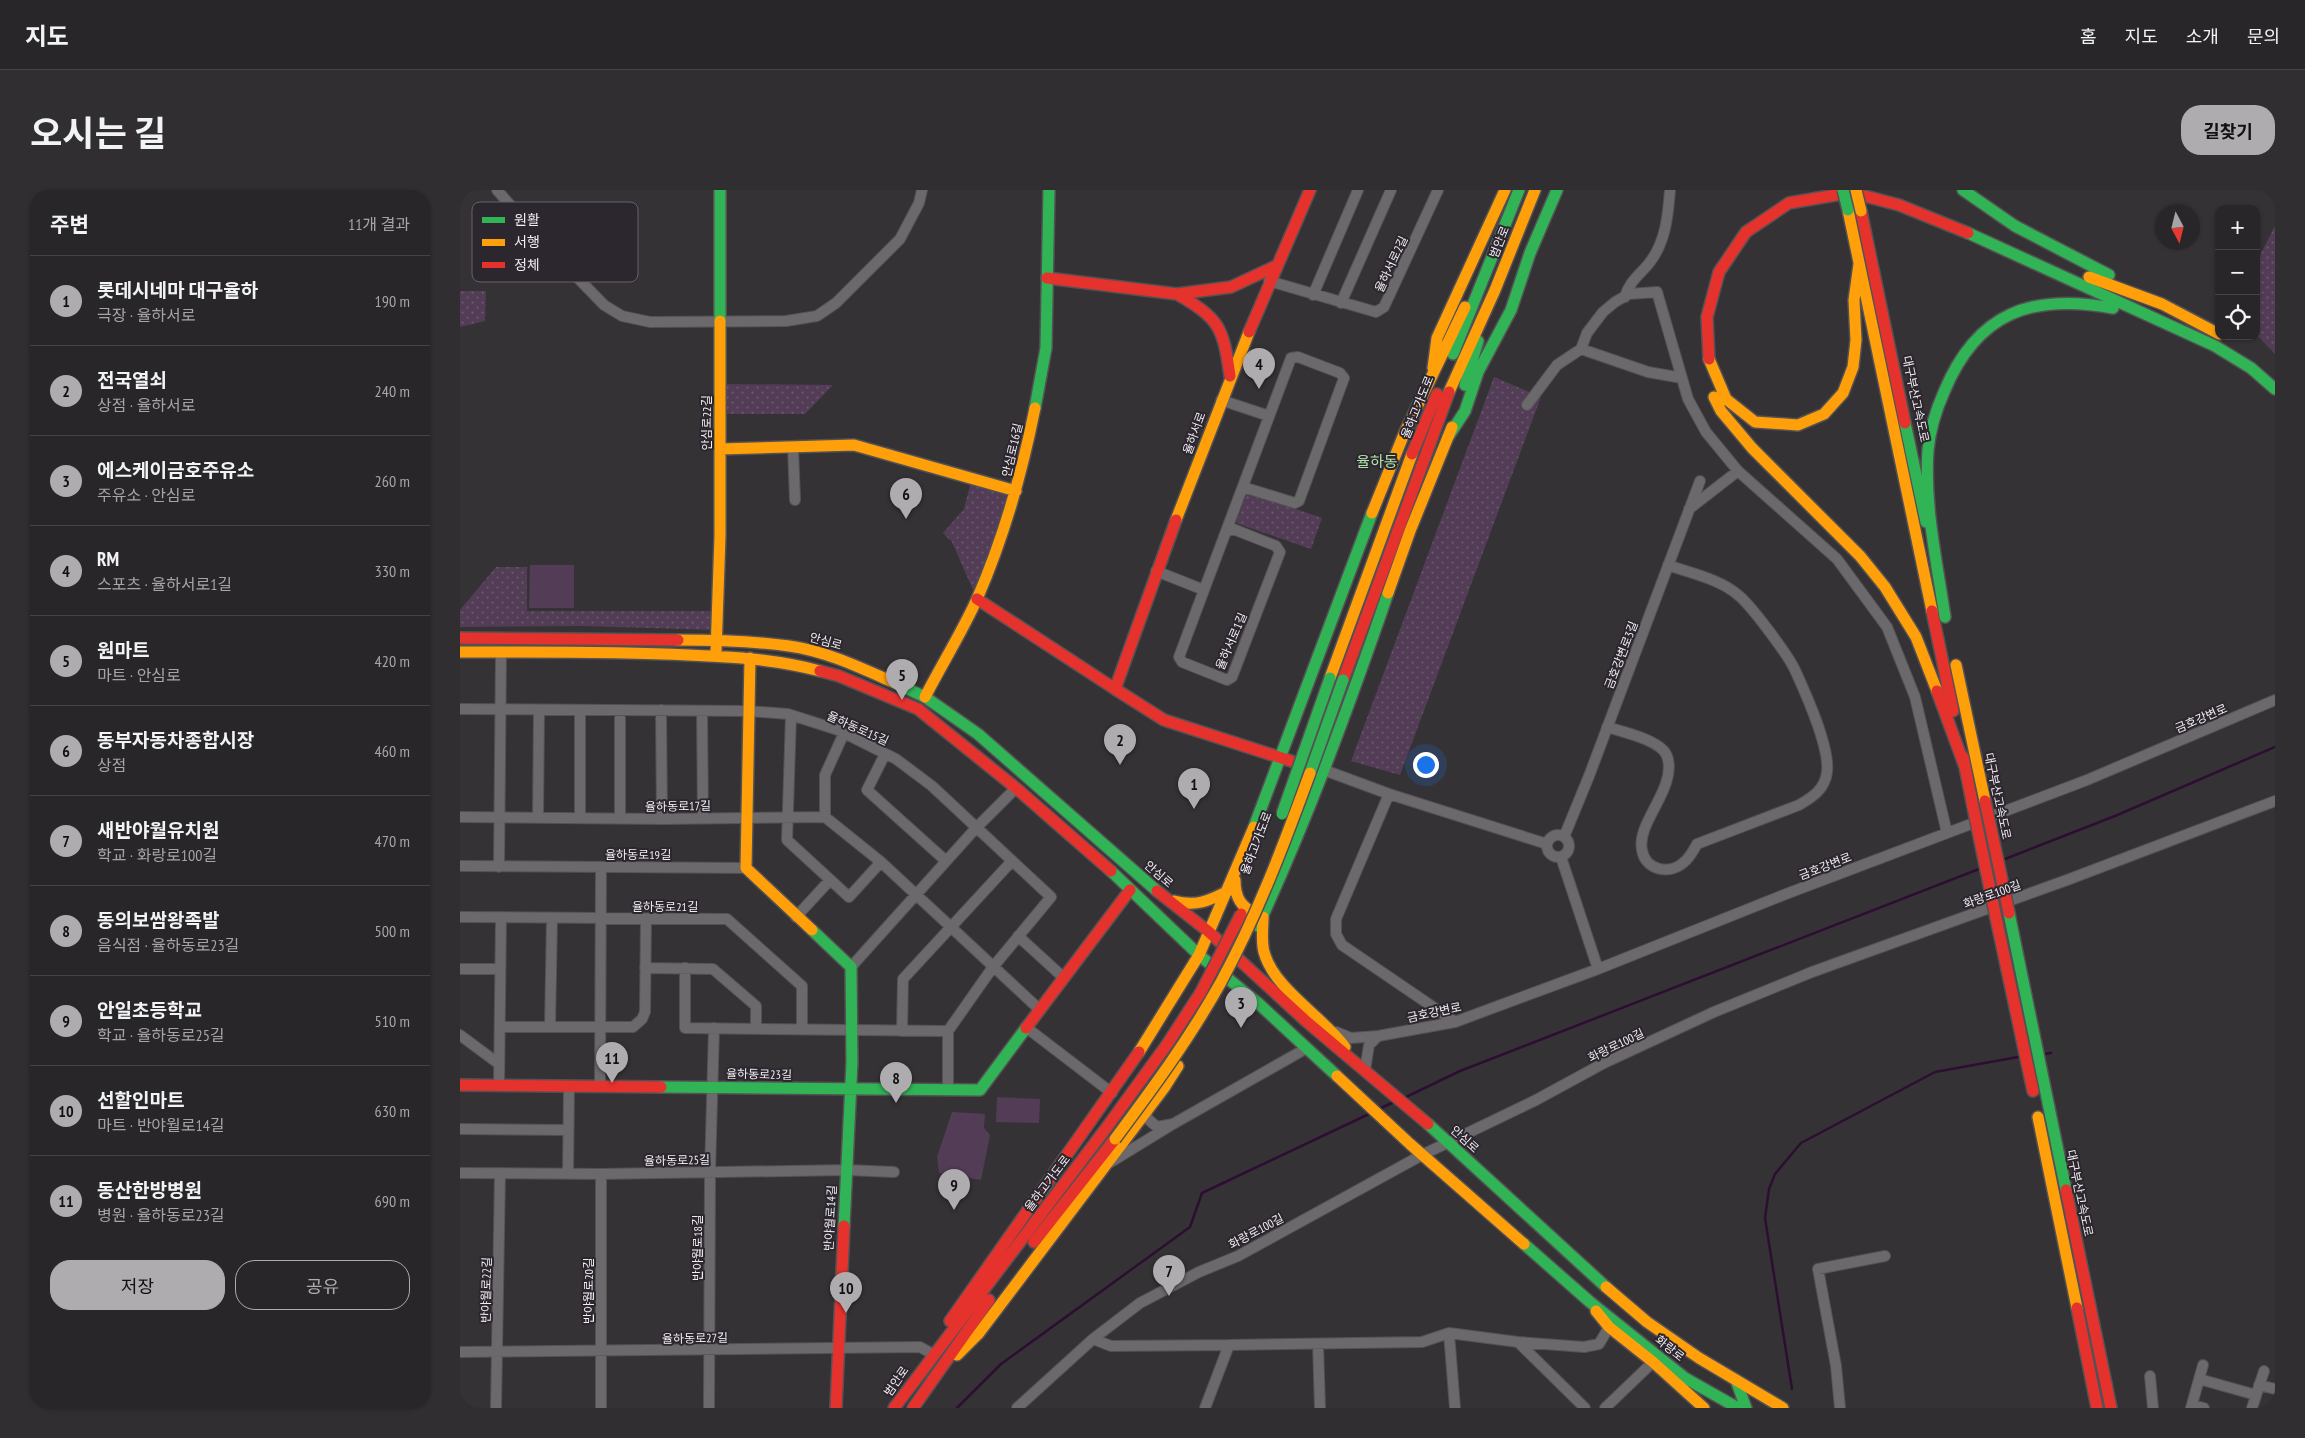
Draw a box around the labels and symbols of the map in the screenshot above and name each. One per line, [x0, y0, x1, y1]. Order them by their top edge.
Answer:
legend [472, 202, 638, 282]
north arrow [2155, 205, 2200, 250]
text: 원활 [514, 211, 540, 229]
street label: 범안로 [1486, 224, 1512, 260]
text: 서행 [514, 233, 540, 251]
street label: 율하서로2길 [1371, 233, 1411, 295]
text: 정체 [514, 256, 540, 274]
pin: 4 [1243, 348, 1275, 389]
street label: 대구부산고속도로 [1899, 354, 1933, 444]
street label: 율하고가도로 [1398, 373, 1436, 441]
street label: 안심로22길 [699, 396, 714, 450]
street label: 율하서로 [1179, 410, 1209, 456]
street label: 안심로16길 [999, 422, 1025, 478]
district label: 율하동 [1356, 452, 1398, 471]
pin: 6 [890, 478, 922, 519]
street label: 율하서로1길 [1212, 610, 1250, 672]
street label: 금호강변로3길 [1601, 619, 1641, 691]
street label: 안심로 [808, 629, 844, 653]
pin: 5 [886, 659, 918, 700]
street label: 금호강변로 [2173, 700, 2229, 736]
street label: 율하동로15길 [825, 708, 891, 748]
pin: 2 [1104, 724, 1136, 765]
street label: 대구부산고속도로 [1981, 751, 2015, 841]
your location [1413, 752, 1439, 778]
pin: 1 [1178, 768, 1210, 809]
street label: 율하동로17길 [645, 798, 711, 814]
street label: 율하고가도로 [1237, 809, 1275, 877]
street label: 율하동로19길 [605, 847, 671, 862]
street label: 금호강변로 [1797, 849, 1853, 883]
street label: 안심로 [1142, 857, 1176, 891]
street label: 화랑로100길 [1961, 877, 2023, 911]
street label: 율하동로21길 [632, 899, 698, 914]
pin: 3 [1225, 987, 1257, 1028]
street label: 금호강변로 [1405, 999, 1463, 1025]
street label: 화랑로100길 [1586, 1025, 1646, 1065]
pin: 11 [596, 1042, 628, 1083]
pin: 8 [880, 1062, 912, 1103]
street label: 율하동로23길 [726, 1066, 792, 1082]
street label: 안심로 [1448, 1122, 1482, 1156]
street label: 대구부산고속도로 [2063, 1148, 2097, 1238]
street label: 율하동로25길 [644, 1152, 710, 1168]
street label: 율하고가도로 [1021, 1152, 1073, 1214]
pin: 9 [938, 1169, 970, 1210]
street label: 반야월로14길 [821, 1185, 839, 1251]
street label: 화랑로100길 [1226, 1210, 1286, 1252]
street label: 반야월로18길 [690, 1215, 705, 1281]
pin: 7 [1153, 1255, 1185, 1296]
street label: 반야월로22길 [478, 1257, 494, 1323]
street label: 반야월로20길 [581, 1258, 596, 1324]
pin: 10 [830, 1272, 862, 1313]
street label: 율하동로27길 [662, 1330, 728, 1346]
street label: 화랑로 [1652, 1332, 1688, 1364]
street label: 범안로 [880, 1363, 912, 1399]

